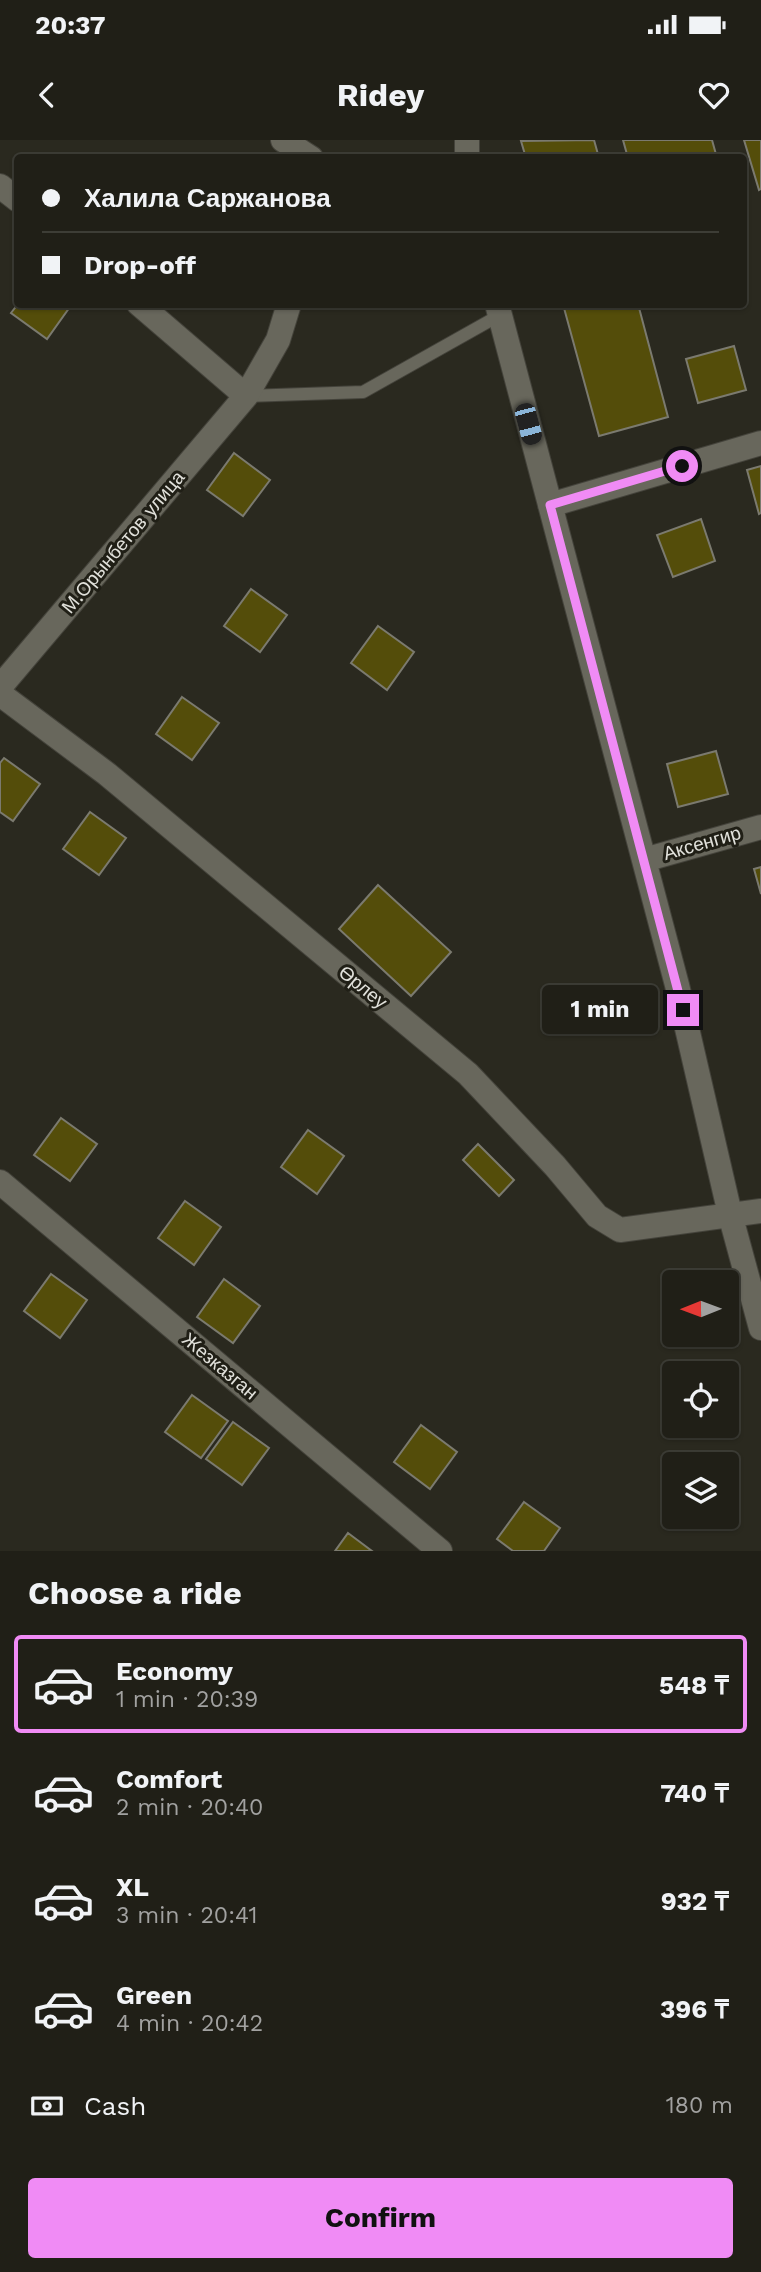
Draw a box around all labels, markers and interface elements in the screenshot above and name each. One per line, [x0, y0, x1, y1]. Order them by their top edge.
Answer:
text: 20:37 [35, 10, 106, 40]
icon: back [28, 76, 66, 114]
text: Ridey [337, 76, 424, 114]
icon: heart [695, 76, 733, 114]
text: Халила Саржанова [84, 183, 331, 213]
text: Drop-off [84, 250, 196, 280]
car [513, 401, 544, 447]
route start [666, 450, 698, 482]
street label: М.Орынбетов улица [57, 466, 190, 618]
street label: Аксенгир [660, 821, 744, 865]
street label: Өрлеу [334, 961, 392, 1014]
callout: 1 min [543, 986, 658, 1034]
route end [667, 994, 699, 1026]
text: 1 min [570, 996, 630, 1023]
north arrow [662, 1270, 738, 1348]
map controls [662, 1270, 739, 1529]
street label: Жезказган [178, 1328, 262, 1404]
button: locate [662, 1361, 739, 1438]
button: layers [662, 1452, 739, 1529]
text: Choose a ride [28, 1574, 242, 1612]
icon: car [32, 1653, 95, 1716]
text: Economy [116, 1656, 233, 1686]
text: 548 ₸ [659, 1670, 729, 1700]
text: 1 min · 20:39 [116, 1686, 258, 1713]
icon: car [32, 1761, 95, 1824]
text: Comfort [116, 1764, 222, 1794]
text: 740 ₸ [660, 1778, 729, 1808]
text: 2 min · 20:40 [116, 1794, 263, 1821]
icon: car [32, 1869, 95, 1932]
text: XL [116, 1872, 149, 1902]
text: 932 ₸ [661, 1886, 729, 1916]
text: 3 min · 20:41 [116, 1902, 258, 1929]
icon: car [32, 1977, 95, 2040]
text: Green [116, 1980, 192, 2010]
text: 396 ₸ [660, 1994, 729, 2024]
text: 4 min · 20:42 [116, 2010, 263, 2037]
icon: cash [28, 2087, 66, 2125]
text: Cash [84, 2091, 146, 2121]
text: 180 m [666, 2092, 733, 2119]
button: Confirm [28, 2178, 733, 2258]

